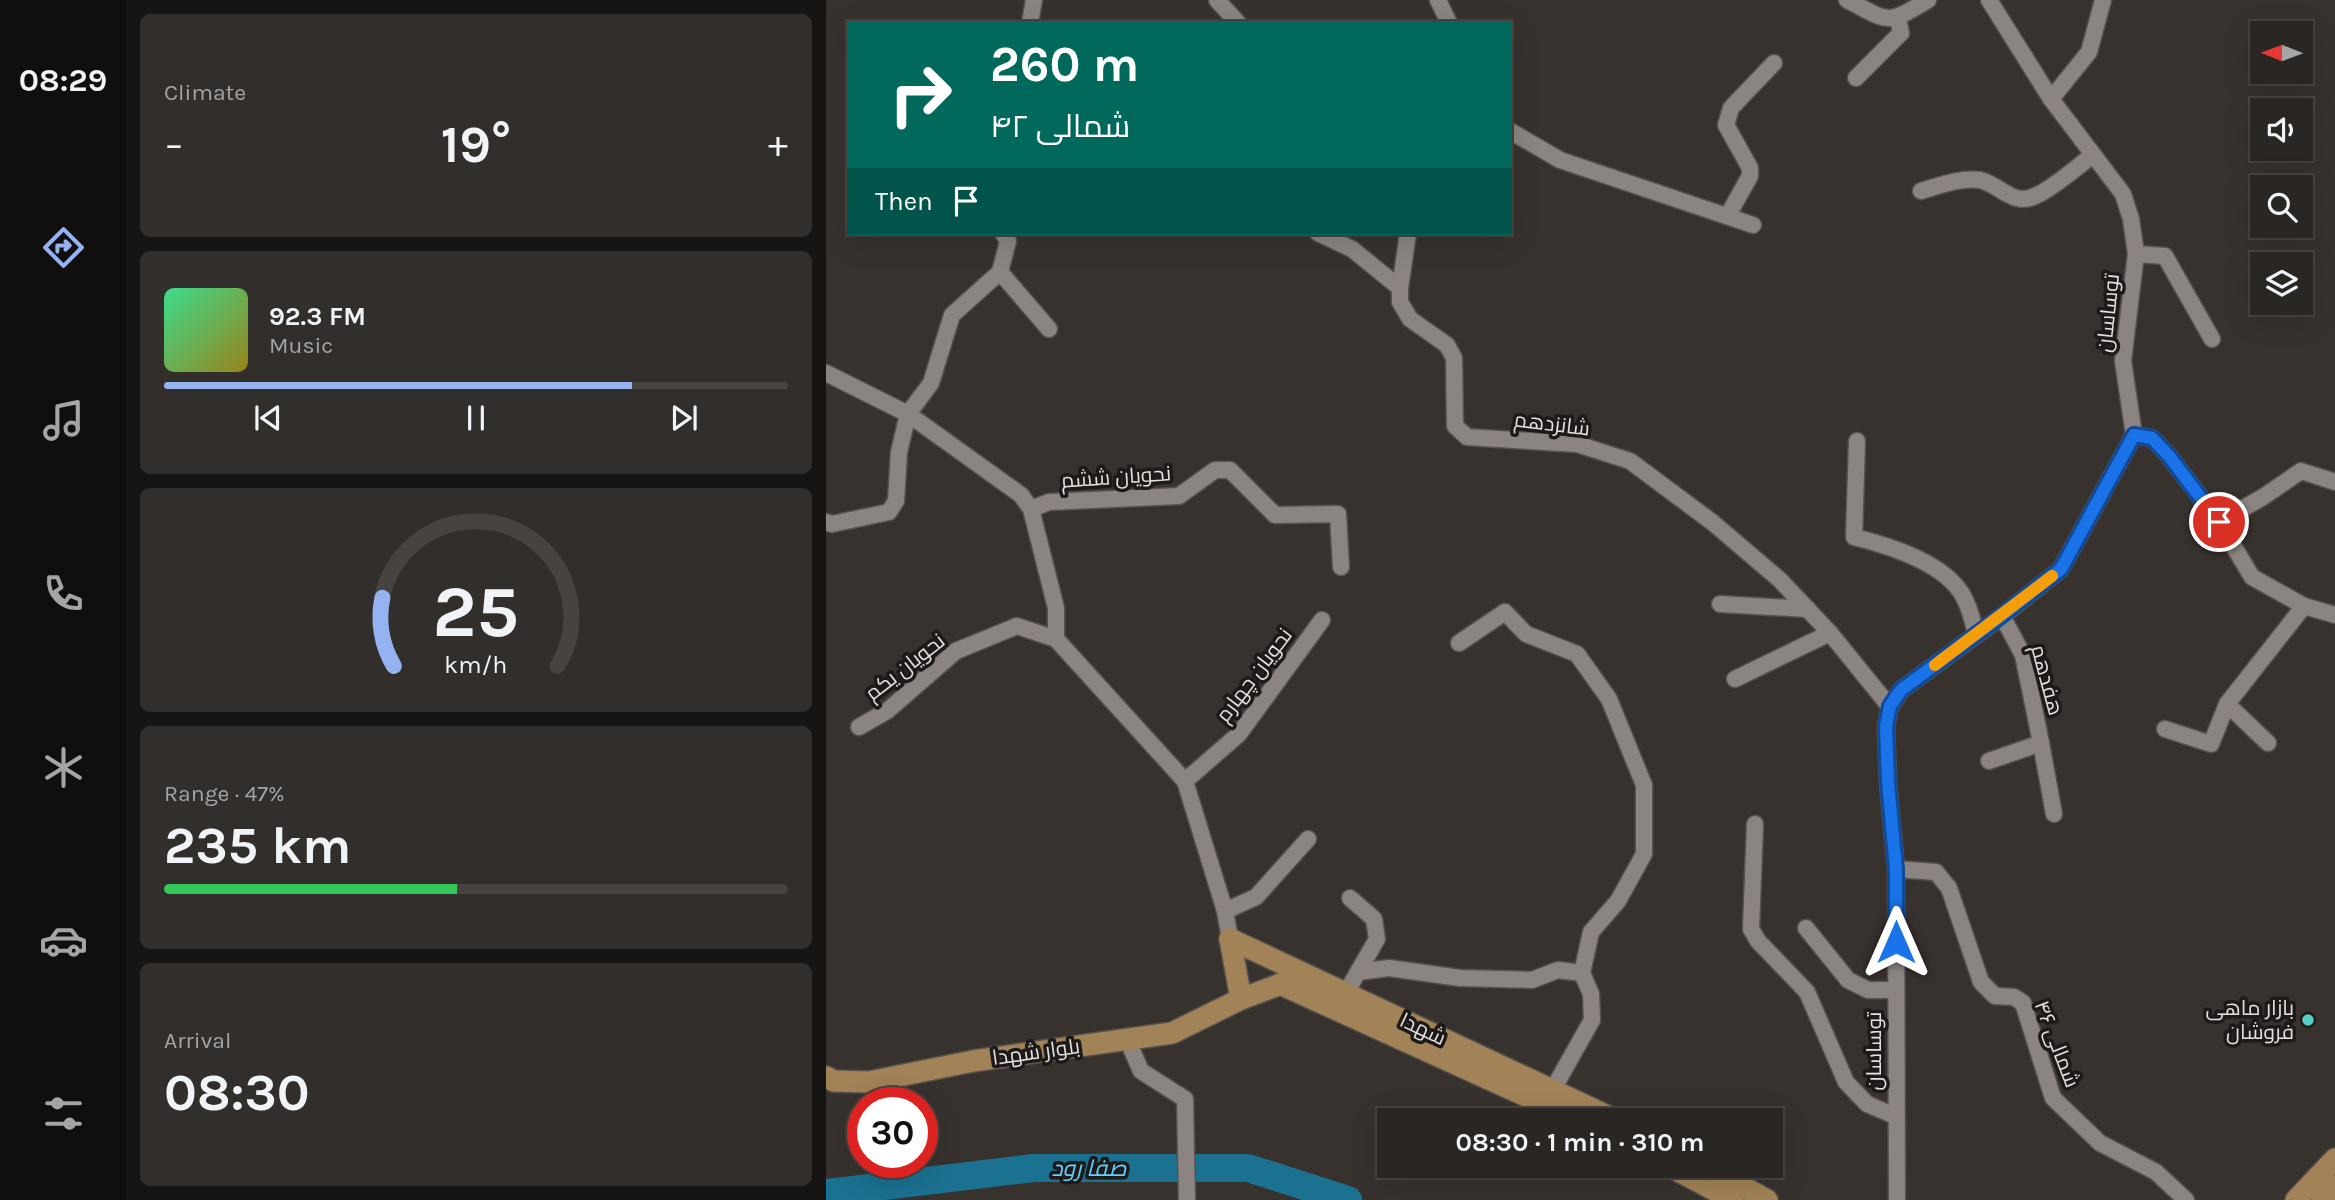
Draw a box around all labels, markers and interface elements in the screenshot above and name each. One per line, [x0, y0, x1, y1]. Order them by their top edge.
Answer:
north arrow [2250, 21, 2314, 84]
map controls [2250, 21, 2313, 315]
text: 260 m [990, 36, 1139, 93]
icon: right [875, 49, 966, 140]
text: 08:29 [19, 62, 107, 99]
text: Climate [164, 79, 246, 106]
button: sound [2250, 98, 2313, 161]
text: شمالی ۴۲ [990, 108, 1130, 145]
text: 19° [441, 114, 511, 175]
text: − [164, 122, 184, 167]
text: + [768, 122, 788, 167]
button: search [2250, 175, 2313, 238]
icon: arrive [947, 182, 985, 220]
text: Then [875, 186, 933, 217]
icon: directions [39, 223, 88, 272]
button: layers [2250, 252, 2313, 315]
street label: توساسان [2092, 272, 2125, 354]
text: 92.3 FM [269, 301, 366, 332]
text: Music [269, 332, 333, 359]
icon: music [39, 396, 88, 445]
icon: previous [249, 399, 287, 437]
icon: pause [457, 399, 495, 437]
icon: next [665, 399, 703, 437]
street label: شانزدهم [1512, 407, 1591, 443]
street label: نحویان ششم [1060, 461, 1172, 495]
pin [2189, 492, 2249, 552]
icon: arrive [2200, 503, 2238, 541]
icon: phone [39, 569, 88, 618]
text: 25 [433, 569, 519, 654]
street label: نحویان چهارم [1211, 623, 1299, 728]
street label: نحویان یکم [860, 628, 951, 707]
street label: هفدهم [2024, 642, 2068, 718]
text: km/h [444, 650, 508, 679]
icon: climate [39, 743, 88, 792]
text: Range · 47% [164, 780, 285, 807]
text: 235 km [164, 815, 351, 876]
position arrow [1859, 905, 1933, 979]
icon: car [39, 916, 88, 965]
place label: بازار ماهی فروشان [2206, 996, 2294, 1045]
street label: شمالی ۴۶ [2029, 997, 2085, 1091]
street label: شهدا [1396, 1008, 1450, 1051]
street label: توساسان [1862, 1011, 1887, 1090]
marker: بازار ماهی فروشان [2300, 1012, 2316, 1028]
text: Arrival [164, 1027, 231, 1054]
street label: بلوار شهدا [991, 1034, 1082, 1071]
text: 08:30 [164, 1062, 310, 1123]
speed limit sign: 30 [847, 1087, 938, 1178]
icon: filters [39, 1089, 88, 1138]
text: 08:30 · 1 min · 310 m [1456, 1127, 1704, 1158]
water label: صفا رود [1052, 1155, 1127, 1182]

